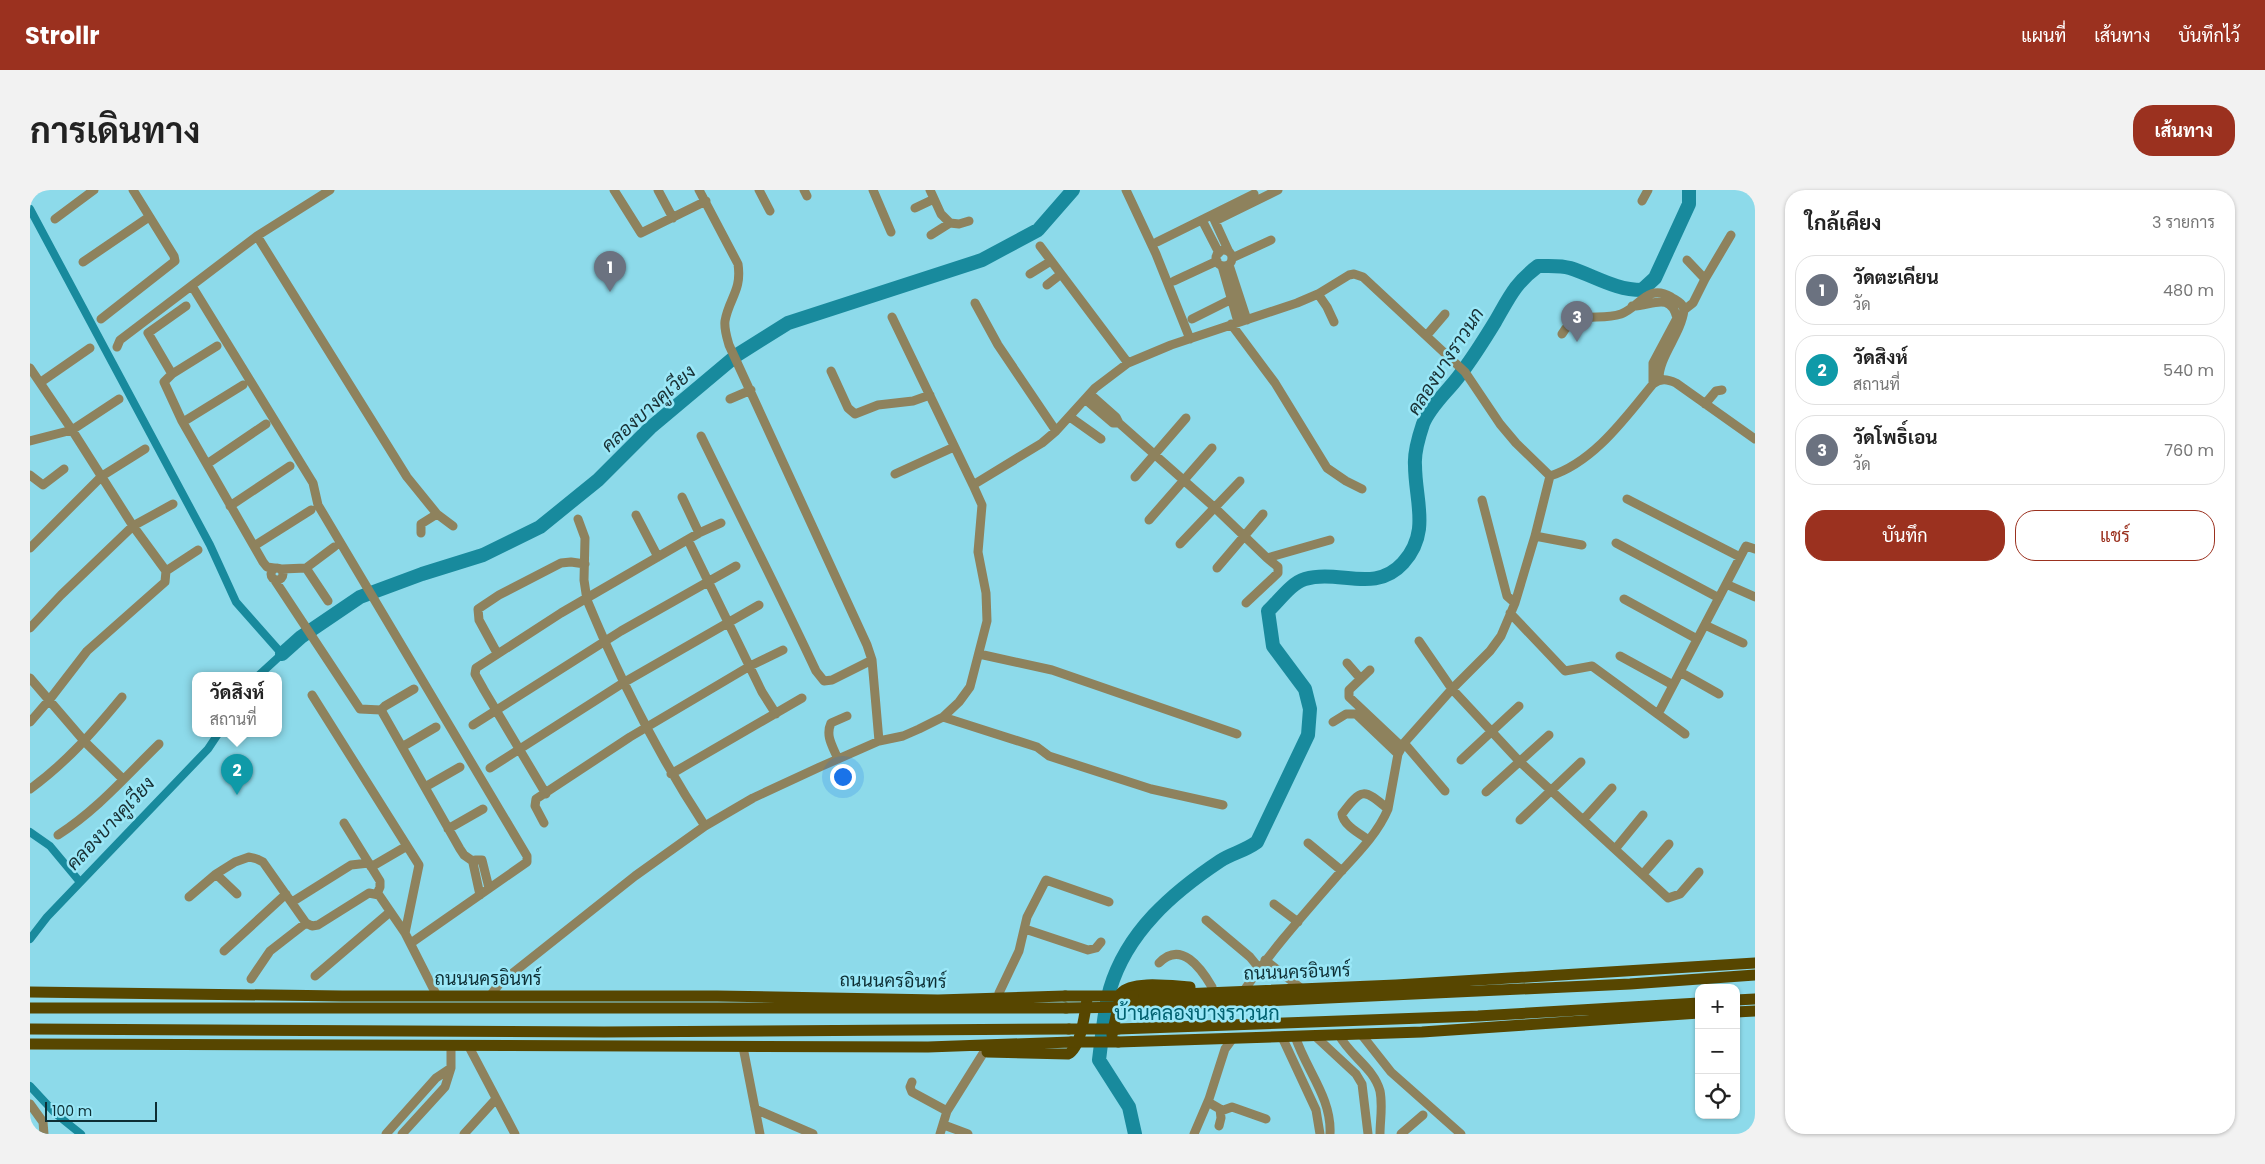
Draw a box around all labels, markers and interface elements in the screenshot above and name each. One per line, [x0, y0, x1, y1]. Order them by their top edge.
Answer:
text: Strollr [25, 19, 100, 52]
text: แผนที่ [2021, 23, 2066, 48]
text: เส้นทาง [2094, 23, 2150, 48]
text: บันทึกไว้ [2178, 23, 2240, 48]
button: เส้นทาง [2133, 105, 2235, 156]
text: การเดินทาง [30, 106, 200, 155]
text: ใกล้เคียง [1805, 208, 1881, 237]
text: 3 รายการ [2152, 211, 2215, 234]
pin: 1 [594, 251, 626, 292]
text: วัดตะเคียน [1853, 264, 1939, 291]
text: 1 [1819, 279, 1825, 302]
text: 480 m [2163, 279, 2214, 302]
text: วัด [1853, 293, 1871, 316]
pin: 3 [1561, 301, 1593, 342]
water label: คลองบางราวนก [1400, 302, 1490, 420]
text: วัดสิงห์ [1853, 344, 1908, 371]
water label: คลองบางคูเวียง [595, 358, 702, 458]
text: 2 [1817, 359, 1827, 382]
text: 540 m [2163, 359, 2214, 382]
text: สถานที่ [1853, 373, 1900, 396]
text: วัดโพธิ์เอน [1853, 424, 1938, 451]
text: 3 [1817, 439, 1827, 462]
text: 760 m [2164, 439, 2214, 462]
text: วัด [1853, 453, 1871, 476]
button: บันทึก [1805, 510, 2005, 561]
button: แชร์ [2015, 510, 2215, 561]
popup [192, 672, 282, 737]
text: วัดสิงห์ [210, 679, 264, 706]
text: สถานที่ [210, 708, 257, 731]
pin: 2 [221, 754, 253, 795]
your location [830, 764, 856, 790]
water label: คลองบางคูเวียง [60, 770, 161, 876]
street label: ถนนนครอินทร์ [1243, 957, 1351, 986]
street label: ถนนนครอินทร์ [435, 966, 542, 991]
street label: ถนนนครอินทร์ [839, 967, 947, 994]
map controls [1695, 984, 1740, 1119]
button: + [1695, 984, 1740, 1029]
district label: บ้านคลองบางราวนก [1114, 999, 1280, 1027]
button: − [1695, 1029, 1740, 1074]
button: locate [1695, 1074, 1740, 1119]
scale bar [45, 1099, 158, 1122]
text: 100 m [52, 1101, 92, 1121]

